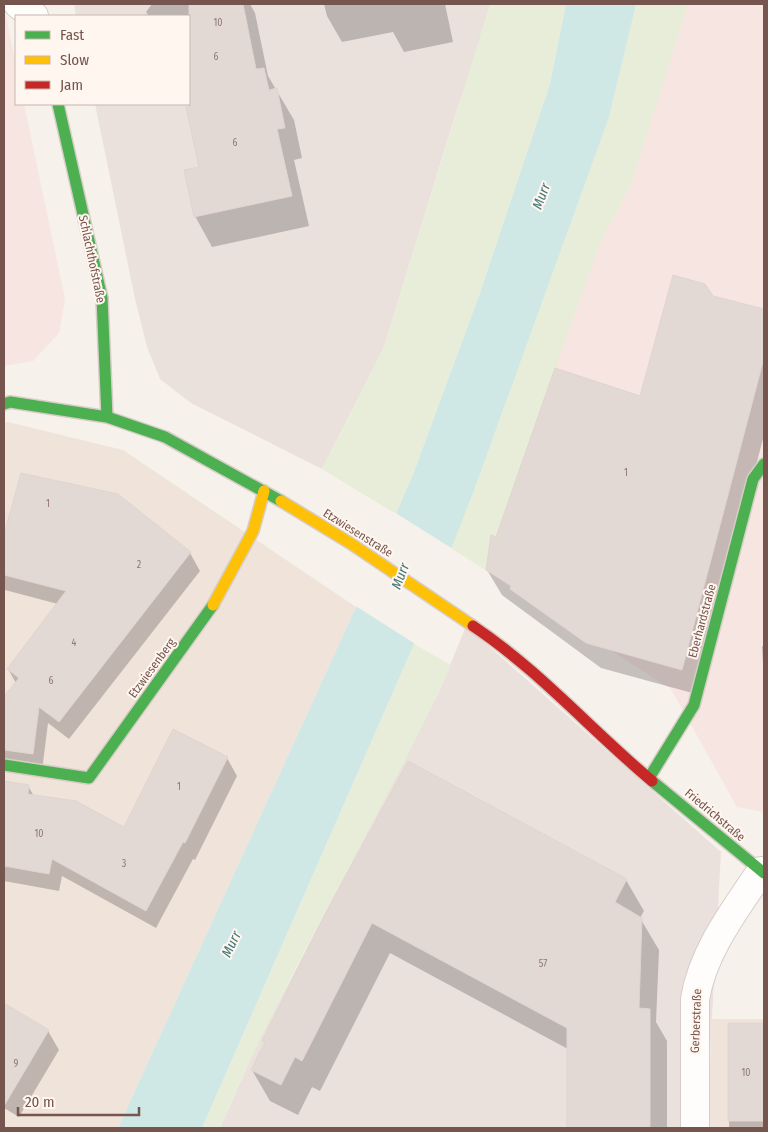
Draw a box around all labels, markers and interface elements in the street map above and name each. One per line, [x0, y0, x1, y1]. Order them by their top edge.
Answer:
legend [15, 15, 190, 105]
house number: 10 [213, 17, 223, 29]
text: Fast [60, 26, 84, 44]
text: Slow [60, 51, 89, 69]
house number: 6 [214, 51, 219, 63]
text: Jam [60, 76, 83, 94]
house number: 6 [233, 137, 238, 149]
water label: Murr [529, 180, 554, 212]
street label: Schlachthofstraße [76, 214, 108, 304]
house number: 1 [624, 467, 628, 479]
house number: 1 [46, 498, 50, 510]
street label: Etzwiesenstraße [321, 506, 395, 560]
house number: 2 [137, 559, 142, 571]
water label: Murr [388, 560, 413, 592]
street label: Eberhardstraße [685, 583, 719, 659]
street label: Etzwiesenberg [126, 635, 179, 701]
house number: 4 [72, 637, 77, 649]
house number: 6 [49, 675, 54, 687]
house number: 1 [177, 781, 181, 793]
street label: Friedrichstraße [682, 786, 748, 844]
house number: 10 [34, 828, 44, 840]
house number: 3 [122, 858, 127, 870]
water label: Murr [218, 927, 245, 960]
house number: 57 [539, 958, 547, 970]
street label: Gerberstraße [688, 988, 704, 1053]
house number: 9 [14, 1058, 19, 1070]
house number: 10 [741, 1067, 751, 1079]
scale bar [18, 1084, 139, 1116]
text: 20 m [25, 1093, 55, 1111]

